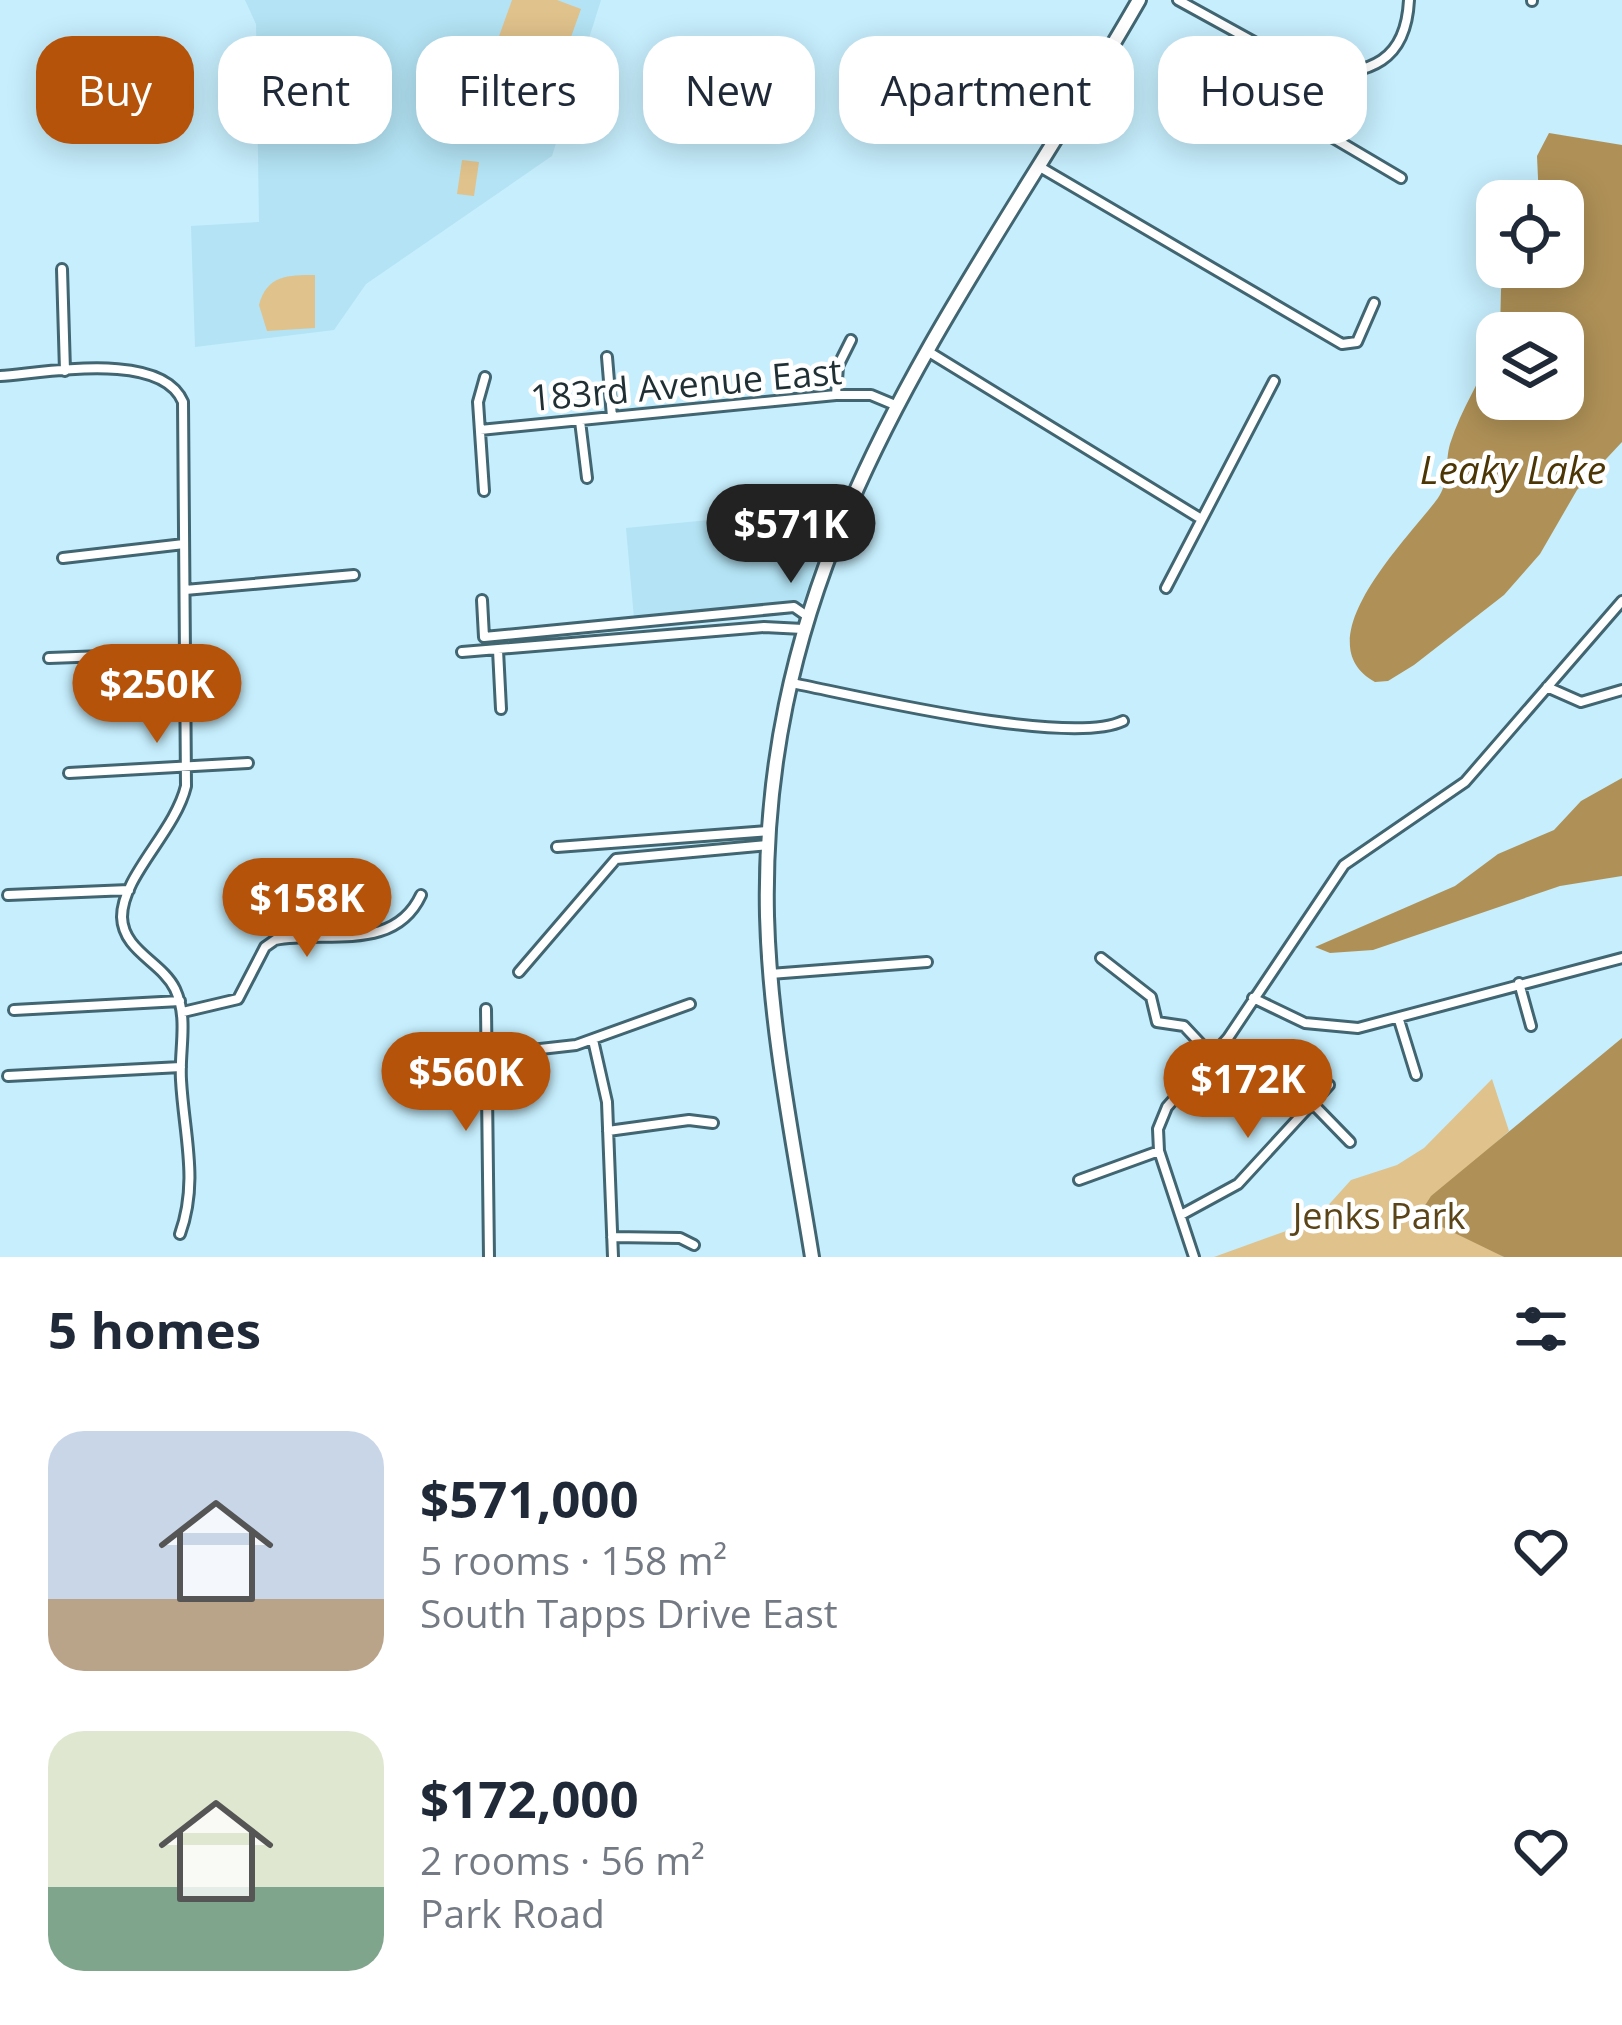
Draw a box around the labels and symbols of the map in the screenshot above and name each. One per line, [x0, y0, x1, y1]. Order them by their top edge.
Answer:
street label: 183rd Avenue East [528, 346, 844, 422]
water label: Leaky Lake [1420, 442, 1606, 495]
pin: $571K [707, 484, 875, 586]
pin: $250K [73, 644, 241, 746]
pin: $158K [223, 858, 391, 960]
pin: $560K [382, 1032, 550, 1134]
pin: $172K [1164, 1039, 1332, 1141]
park label: Jenks Park [1290, 1191, 1465, 1240]

